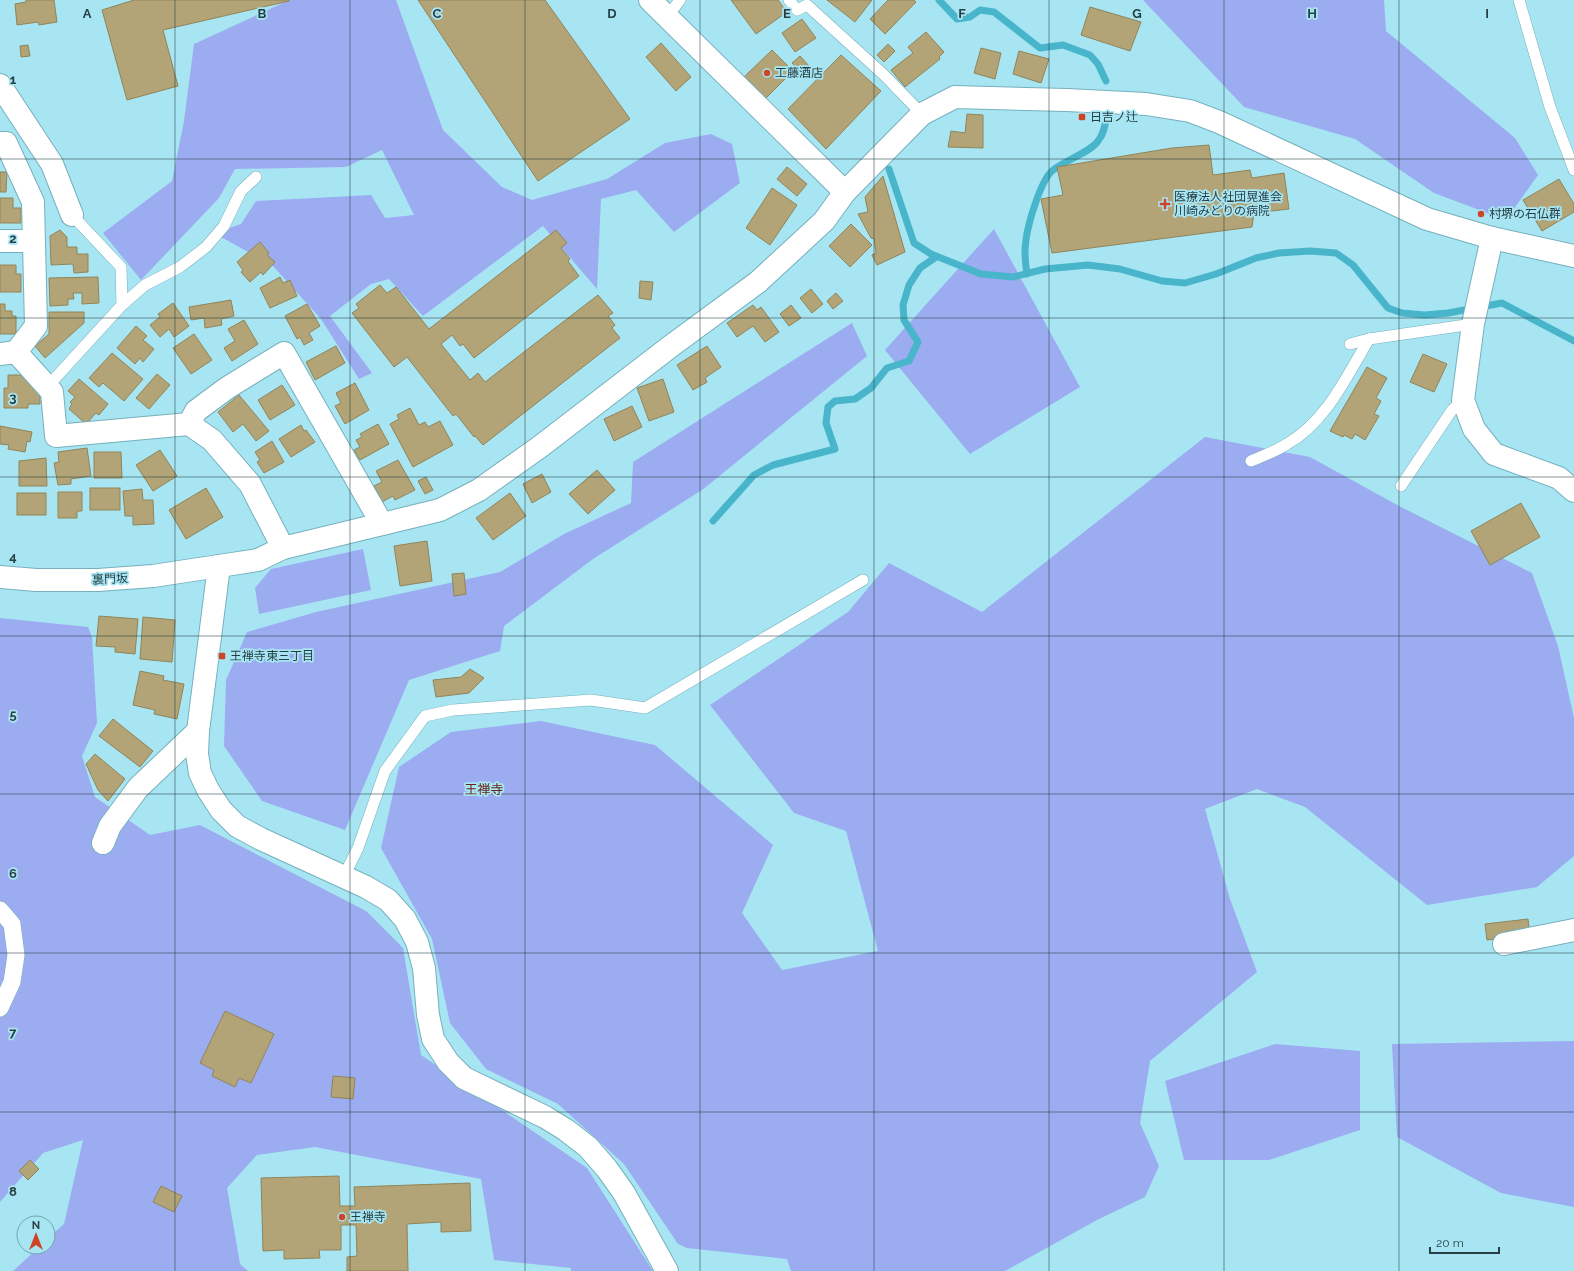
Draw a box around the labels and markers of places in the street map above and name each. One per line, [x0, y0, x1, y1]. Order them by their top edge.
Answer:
place label: 工藤酒店 [775, 66, 823, 80]
marker: 工藤酒店 [762, 68, 772, 78]
place label: 日吉ノ辻 [1090, 110, 1138, 124]
marker: 日吉ノ辻 [1077, 112, 1087, 122]
place label: 医療法人社団晃進会 川崎みどりの病院 [1174, 190, 1282, 218]
marker: 医療法人社団晃進会 川崎みどりの病院 [1159, 198, 1171, 210]
place label: 村堺の石仏群 [1489, 207, 1561, 221]
marker: 村堺の石仏群 [1476, 209, 1486, 219]
place label: 王禅寺東三丁目 [230, 649, 314, 663]
marker: 王禅寺東三丁目 [217, 651, 227, 661]
place label: 王禅寺 [350, 1210, 386, 1224]
marker: 王禅寺 [337, 1212, 347, 1222]

